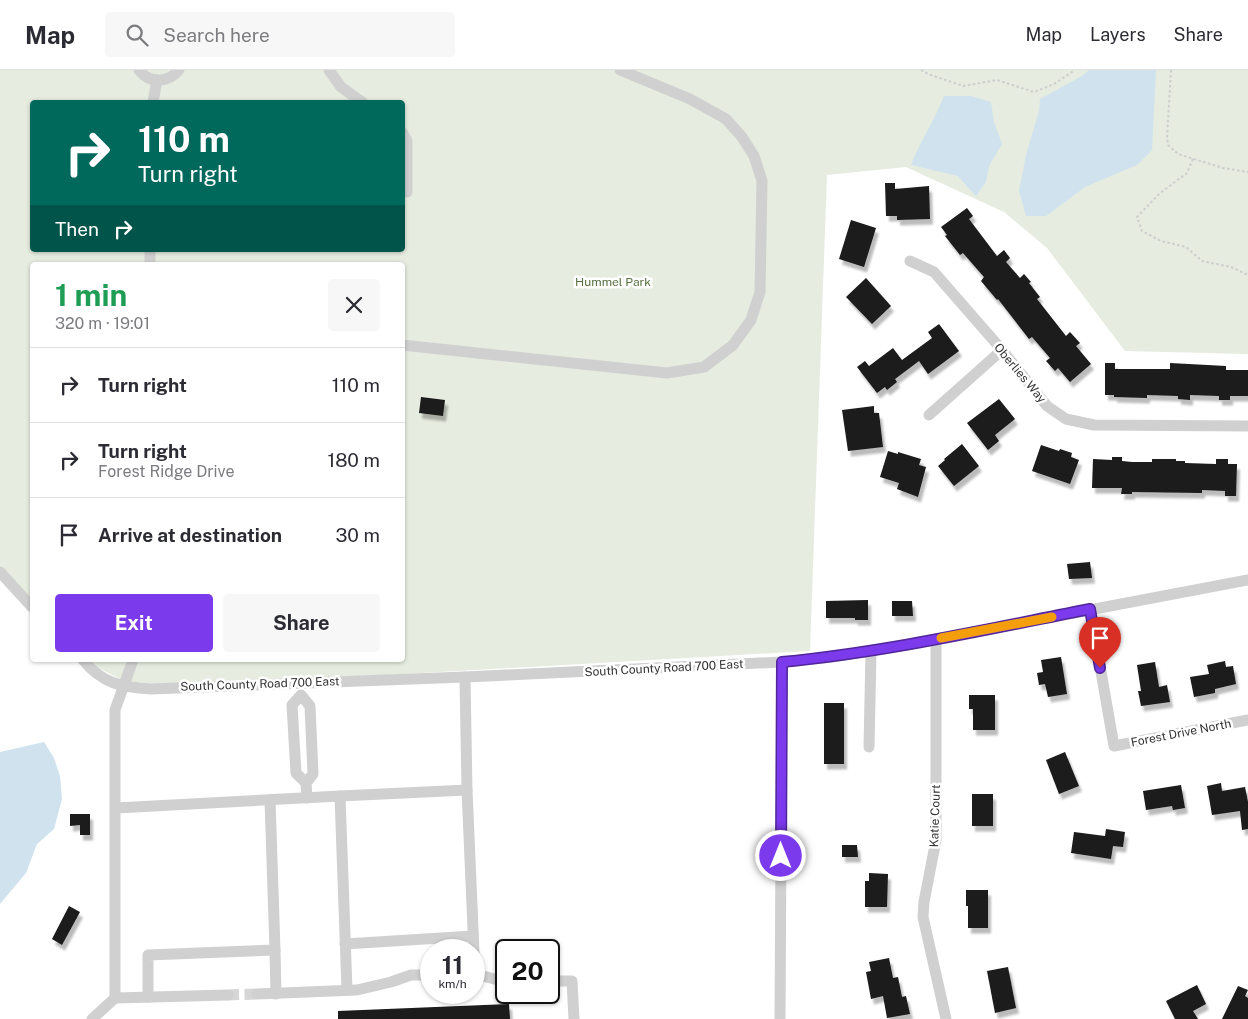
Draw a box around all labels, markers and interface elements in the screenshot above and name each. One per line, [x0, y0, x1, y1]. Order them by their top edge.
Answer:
search box [105, 12, 455, 57]
text: Map [25, 21, 75, 49]
icon: search [123, 21, 151, 49]
text: Search here [163, 24, 270, 46]
text: Map [1026, 24, 1062, 45]
text: Layers [1090, 24, 1146, 45]
text: Share [1174, 24, 1223, 45]
text: 110 m [138, 119, 230, 160]
icon: right [55, 120, 120, 185]
text: Turn right [138, 161, 238, 187]
icon: right [109, 215, 137, 243]
text: Then [55, 218, 99, 240]
park label: Hummel Park [575, 275, 651, 289]
text: 1 min [55, 277, 127, 313]
button: close [328, 279, 380, 331]
text: 320 m · 19:01 [55, 314, 150, 333]
street label: Oberlies Way [991, 340, 1049, 406]
icon: right [55, 371, 83, 399]
text: Turn right [98, 374, 187, 396]
text: 110 m [332, 374, 380, 396]
text: Turn right [98, 440, 187, 462]
icon: right [55, 446, 83, 474]
text: 180 m [327, 449, 380, 471]
text: Forest Ridge Drive [98, 462, 235, 481]
icon: arrive [55, 521, 83, 549]
text: Arrive at destination [98, 524, 282, 546]
text: 30 m [335, 524, 380, 546]
button: Exit [55, 594, 213, 652]
button: Share [223, 594, 380, 652]
pin [1079, 617, 1121, 668]
icon: arrive [1086, 624, 1114, 652]
street label: South County Road 700 East [584, 657, 744, 679]
street label: South County Road 700 East [180, 674, 340, 694]
street label: Forest Drive North [1130, 716, 1232, 750]
street label: Katie Court [927, 784, 943, 848]
position arrow [754, 829, 806, 881]
speed limit sign: 20 [495, 939, 560, 1004]
text: 11 [442, 950, 463, 980]
text: km/h [438, 977, 467, 991]

